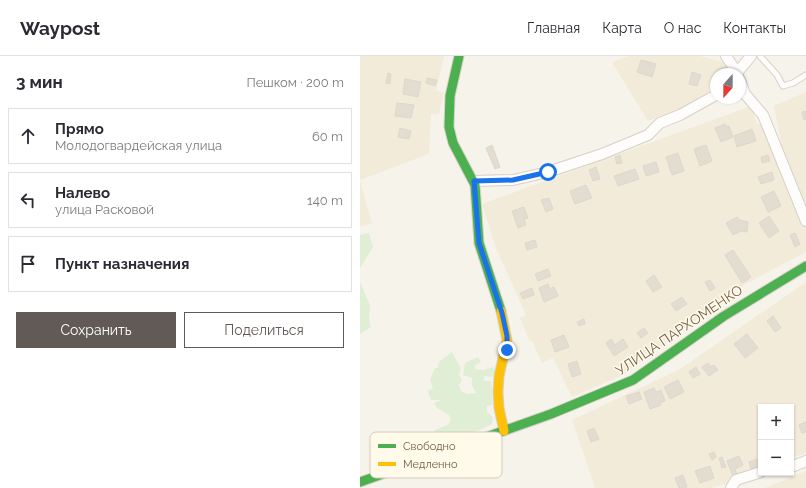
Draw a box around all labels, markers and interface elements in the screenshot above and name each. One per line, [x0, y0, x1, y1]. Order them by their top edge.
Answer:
text: Waypost [20, 17, 100, 39]
text: Главная [527, 20, 580, 36]
text: Карта [602, 20, 642, 36]
text: О нас [664, 20, 701, 36]
text: Контакты [723, 20, 786, 36]
north arrow [710, 68, 746, 104]
text: 3 мин [16, 72, 63, 92]
text: Пешком · 200 m [246, 75, 344, 90]
text: Прямо [55, 120, 104, 138]
icon: ahead [17, 125, 39, 147]
text: 60 m [312, 129, 343, 144]
text: Молодогвардейская улица [55, 138, 222, 153]
route start [539, 163, 557, 181]
text: Налево [55, 184, 110, 202]
icon: left [17, 189, 39, 211]
text: 140 m [307, 193, 343, 208]
text: улица Расковой [55, 202, 154, 217]
icon: arrive [17, 253, 39, 275]
text: Пункт назначения [55, 255, 189, 273]
street label: УЛИЦА ПАРХОМЕНКО [613, 282, 745, 378]
button: Сохранить [16, 312, 176, 348]
button: Поделиться [184, 312, 344, 348]
route end [498, 341, 516, 359]
map controls [758, 404, 794, 476]
button: + [758, 404, 794, 440]
legend [370, 432, 502, 478]
text: Свободно [403, 440, 456, 453]
button: − [758, 440, 794, 476]
text: Медленно [403, 458, 458, 471]

